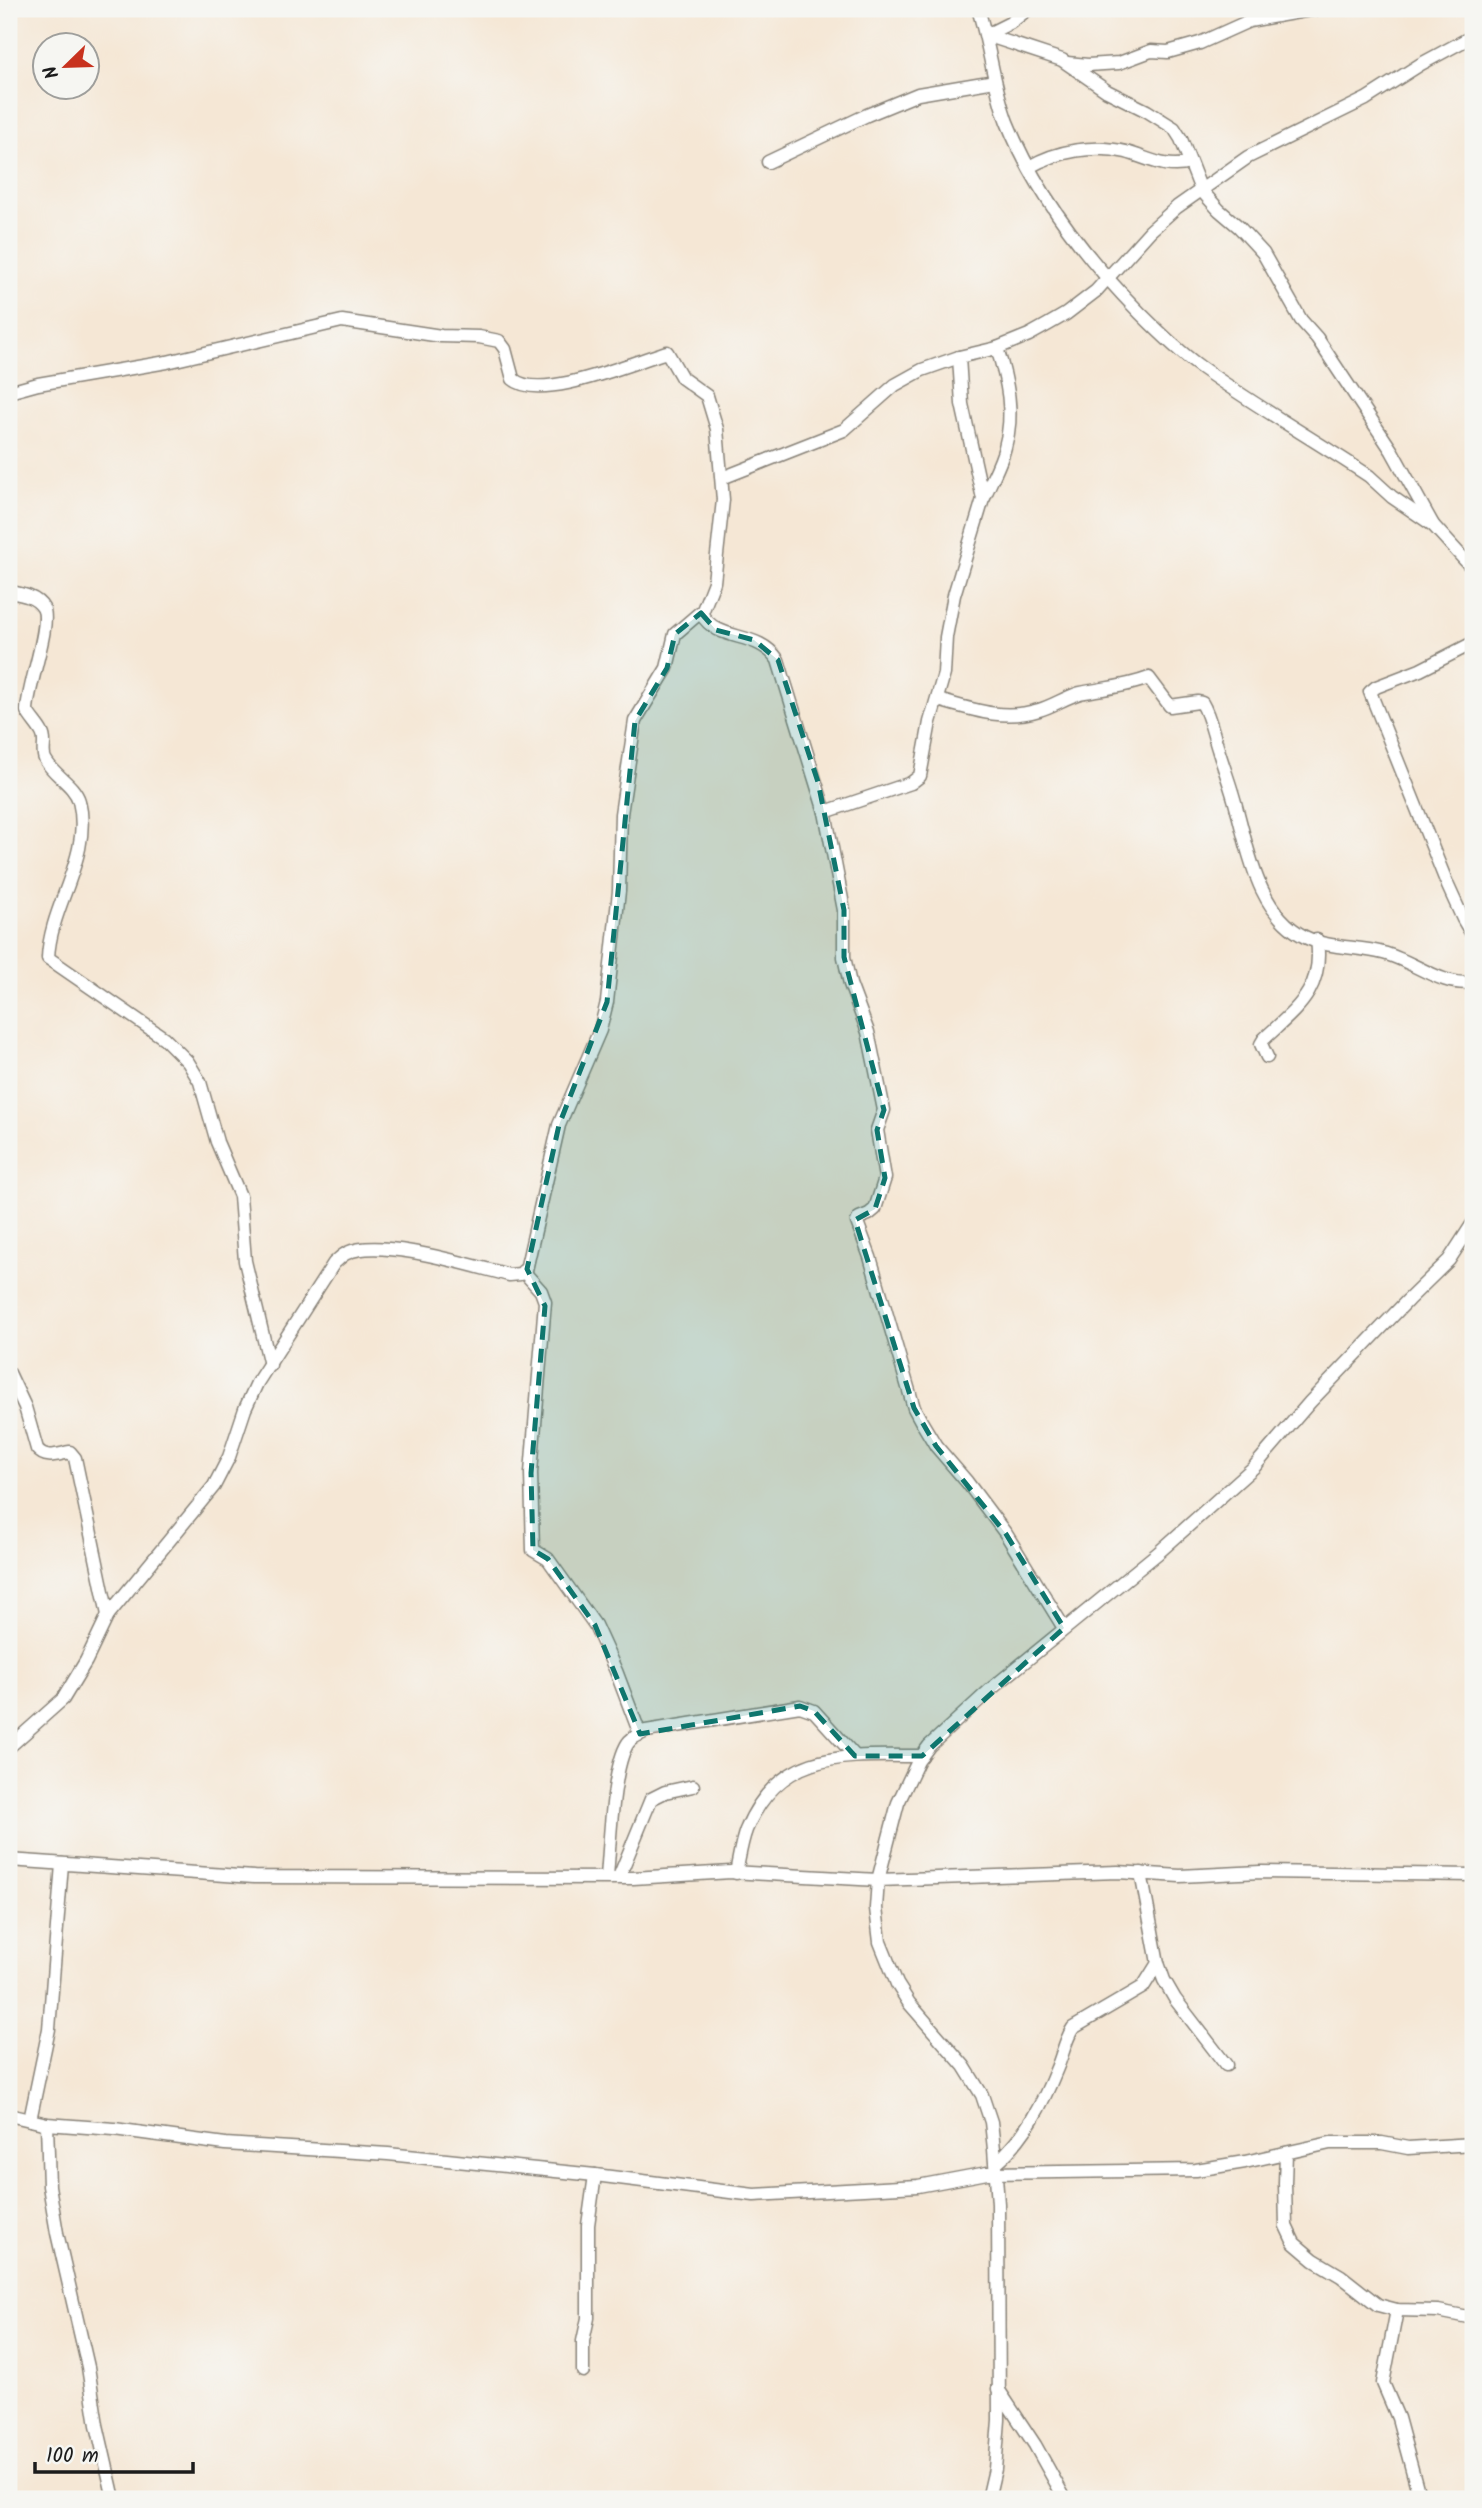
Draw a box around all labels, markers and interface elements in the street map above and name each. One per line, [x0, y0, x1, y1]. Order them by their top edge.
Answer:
north arrow [32, 32, 102, 102]
text: N [36, 60, 68, 83]
scale bar [35, 2431, 192, 2475]
text: 100 m [46, 2440, 99, 2473]

